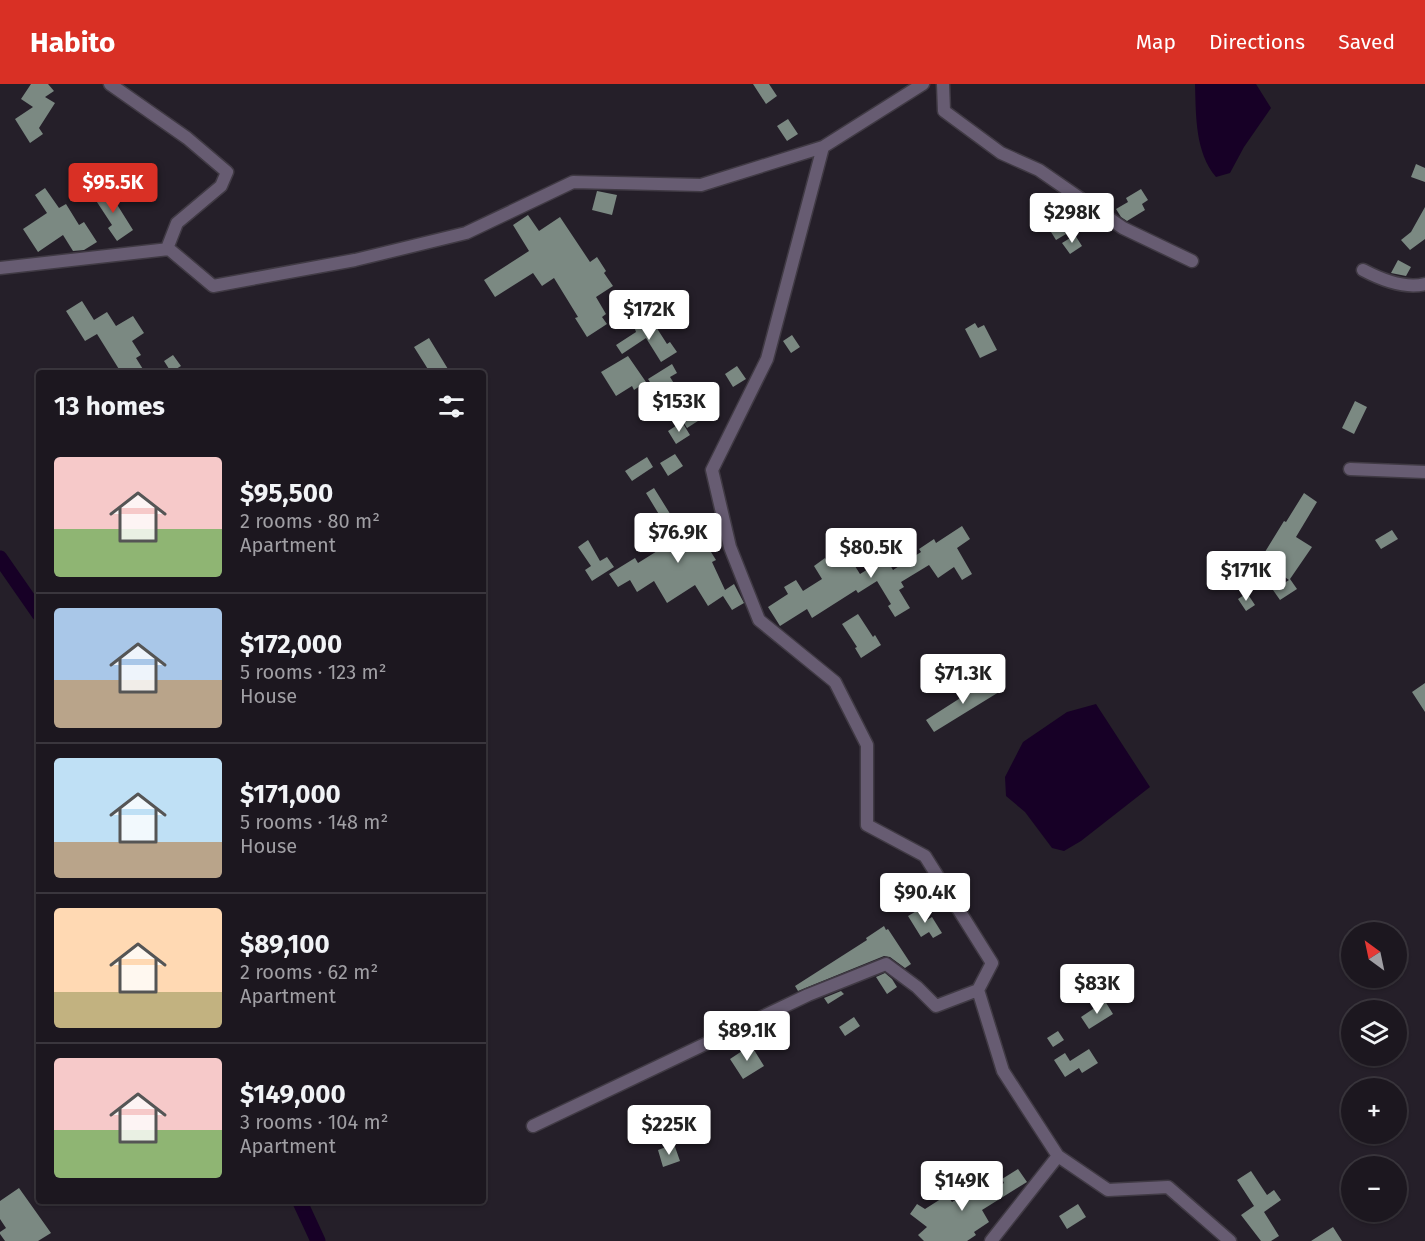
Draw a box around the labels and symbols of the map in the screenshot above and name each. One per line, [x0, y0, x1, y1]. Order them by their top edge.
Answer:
pin: $95.5K [64, 163, 162, 214]
pin: $298K [1030, 193, 1114, 244]
pin: $172K [607, 290, 691, 341]
pin: $153K [637, 382, 721, 433]
pin: $76.9K [629, 513, 727, 564]
pin: $80.5K [822, 528, 920, 579]
pin: $171K [1204, 551, 1288, 602]
pin: $71.3K [914, 654, 1012, 705]
pin: $90.4K [876, 873, 974, 924]
north arrow [1341, 922, 1407, 988]
pin: $83K [1061, 964, 1133, 1015]
pin: $89.1K [698, 1011, 796, 1062]
pin: $225K [627, 1105, 711, 1156]
pin: $149K [920, 1161, 1004, 1212]

